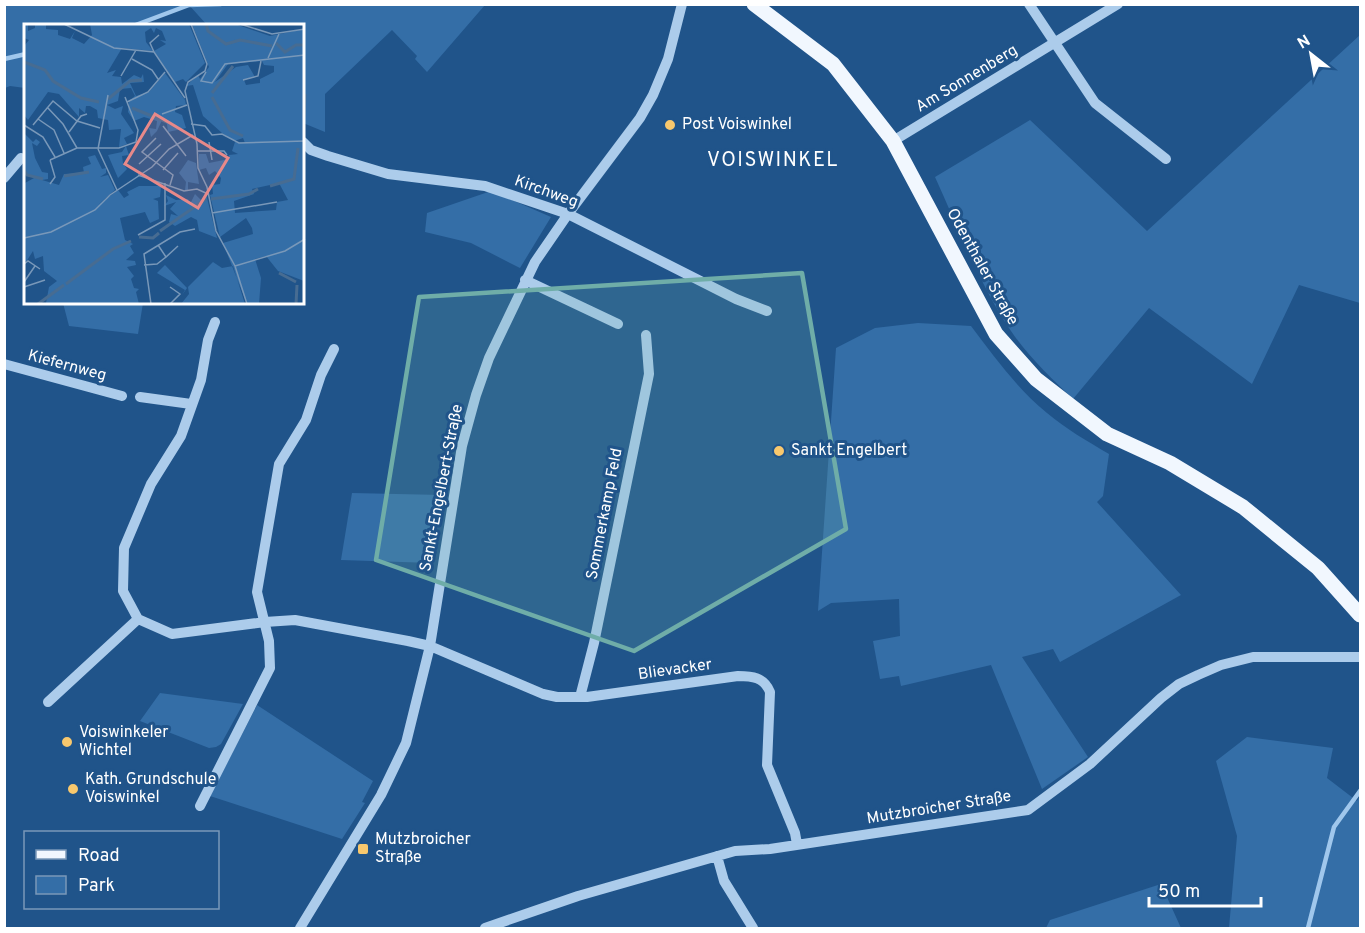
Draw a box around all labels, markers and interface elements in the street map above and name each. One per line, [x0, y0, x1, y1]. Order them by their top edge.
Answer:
inset map [24, 24, 304, 304]
north arrow [1281, 24, 1341, 84]
text: N [1294, 31, 1314, 54]
street label: Am Sonnenberg [912, 41, 1022, 117]
place label: Post Voiswinkel [682, 115, 792, 135]
marker: Post Voiswinkel [663, 118, 677, 132]
district label: VOISWINKEL [707, 148, 839, 174]
street label: Kirchweg [511, 171, 581, 213]
street label: Odenthaler Straße [942, 205, 1022, 329]
street label: Kiefernweg [25, 346, 109, 386]
street label: Sankt-Engelbert-Straße [416, 403, 468, 573]
place label: Sankt Engelbert [791, 441, 907, 461]
marker: Sankt Engelbert [772, 444, 786, 458]
street label: Sommerkamp Feld [582, 447, 628, 581]
street label: Blievacker [637, 655, 713, 685]
place label: Voiswinkeler Wichtel [79, 723, 169, 761]
marker: Voiswinkeler Wichtel [60, 735, 74, 749]
place label: Kath. Grundschule Voiswinkel [85, 770, 216, 808]
marker: Kath. Grundschule Voiswinkel [66, 782, 80, 796]
street label: Mutzbroicher Straße [865, 787, 1013, 829]
place label: Mutzbroicher Straße [375, 830, 471, 868]
legend [24, 831, 219, 909]
marker: Mutzbroicher Straße [356, 842, 370, 856]
text: Road [78, 845, 120, 868]
scale bar [1149, 870, 1262, 908]
text: Park [78, 875, 115, 898]
text: 50 m [1158, 881, 1200, 904]

